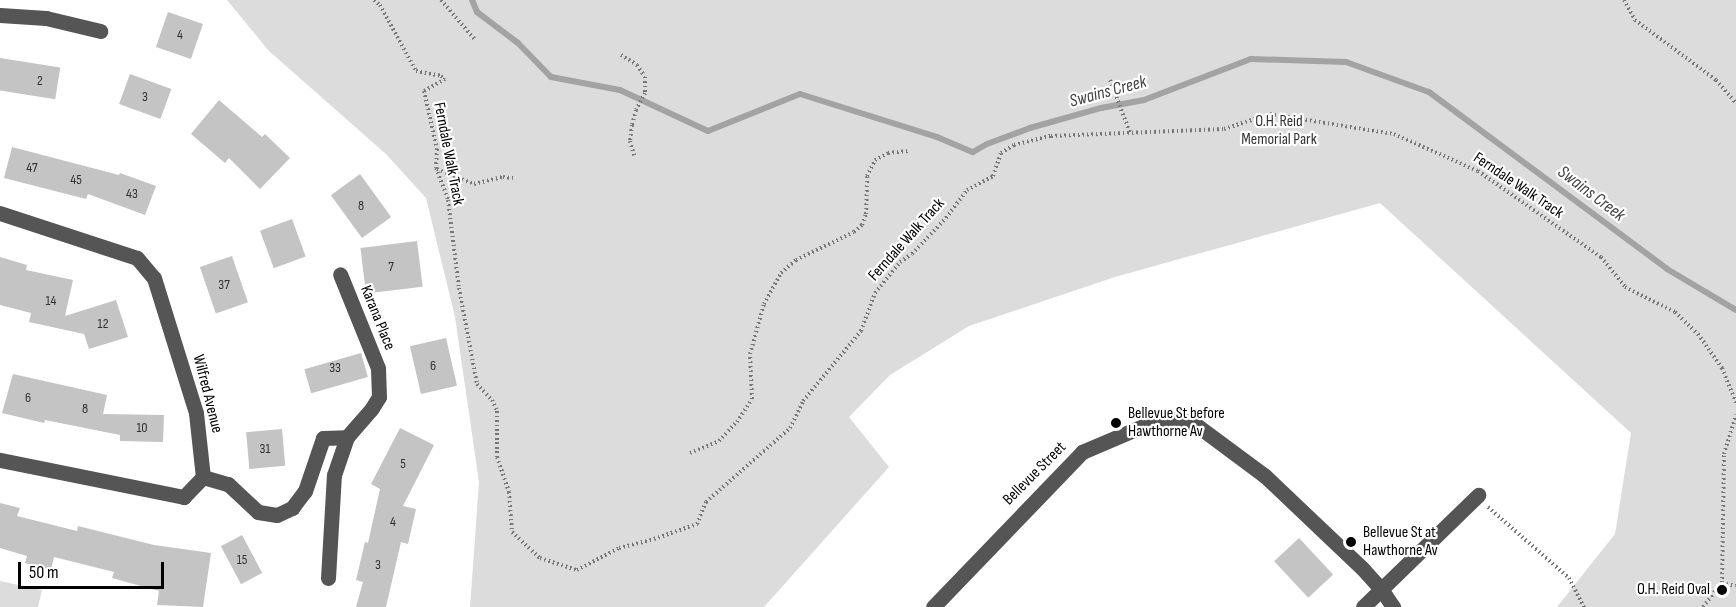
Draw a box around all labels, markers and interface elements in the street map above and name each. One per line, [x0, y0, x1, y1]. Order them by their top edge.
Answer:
house number: 4 [177, 27, 183, 43]
water label: Swains Creek [1067, 71, 1149, 113]
house number: 2 [37, 73, 43, 89]
house number: 3 [142, 89, 148, 105]
street label: Ferndale Walk Track [429, 101, 467, 207]
park label: O.H. Reid Memorial Park [1241, 112, 1317, 150]
street label: Ferndale Walk Track [1469, 149, 1567, 223]
house number: 47 [26, 160, 38, 176]
water label: Swains Creek [1553, 162, 1629, 226]
house number: 45 [70, 172, 82, 188]
house number: 43 [126, 186, 138, 202]
street label: Ferndale Walk Track [865, 195, 949, 285]
house number: 8 [358, 198, 364, 214]
house number: 7 [388, 259, 394, 275]
house number: 37 [218, 277, 230, 293]
street label: Karana Place [355, 283, 399, 353]
house number: 14 [46, 293, 56, 309]
house number: 12 [98, 316, 108, 332]
street label: Wilfred Avenue [188, 353, 226, 435]
house number: 6 [430, 358, 436, 374]
house number: 33 [329, 360, 341, 376]
house number: 6 [25, 390, 31, 406]
house number: 8 [82, 401, 88, 417]
place label: Bellevue St before Hawthorne Av [1128, 404, 1225, 442]
marker: Bellevue St before Hawthorne Av [1109, 416, 1123, 430]
house number: 10 [136, 420, 148, 436]
street label: Bellevue Street [999, 438, 1071, 510]
house number: 31 [260, 441, 270, 457]
house number: 5 [400, 456, 406, 472]
house number: 4 [390, 514, 396, 530]
place label: Bellevue St at Hawthorne Av [1363, 523, 1438, 561]
marker: Bellevue St at Hawthorne Av [1344, 535, 1358, 549]
scale bar [21, 550, 166, 588]
house number: 15 [237, 552, 247, 568]
house number: 3 [375, 557, 381, 573]
text: 50 m [29, 562, 59, 583]
place label: O.H. Reid Oval [1637, 580, 1710, 600]
marker: O.H. Reid Oval [1715, 583, 1729, 597]

